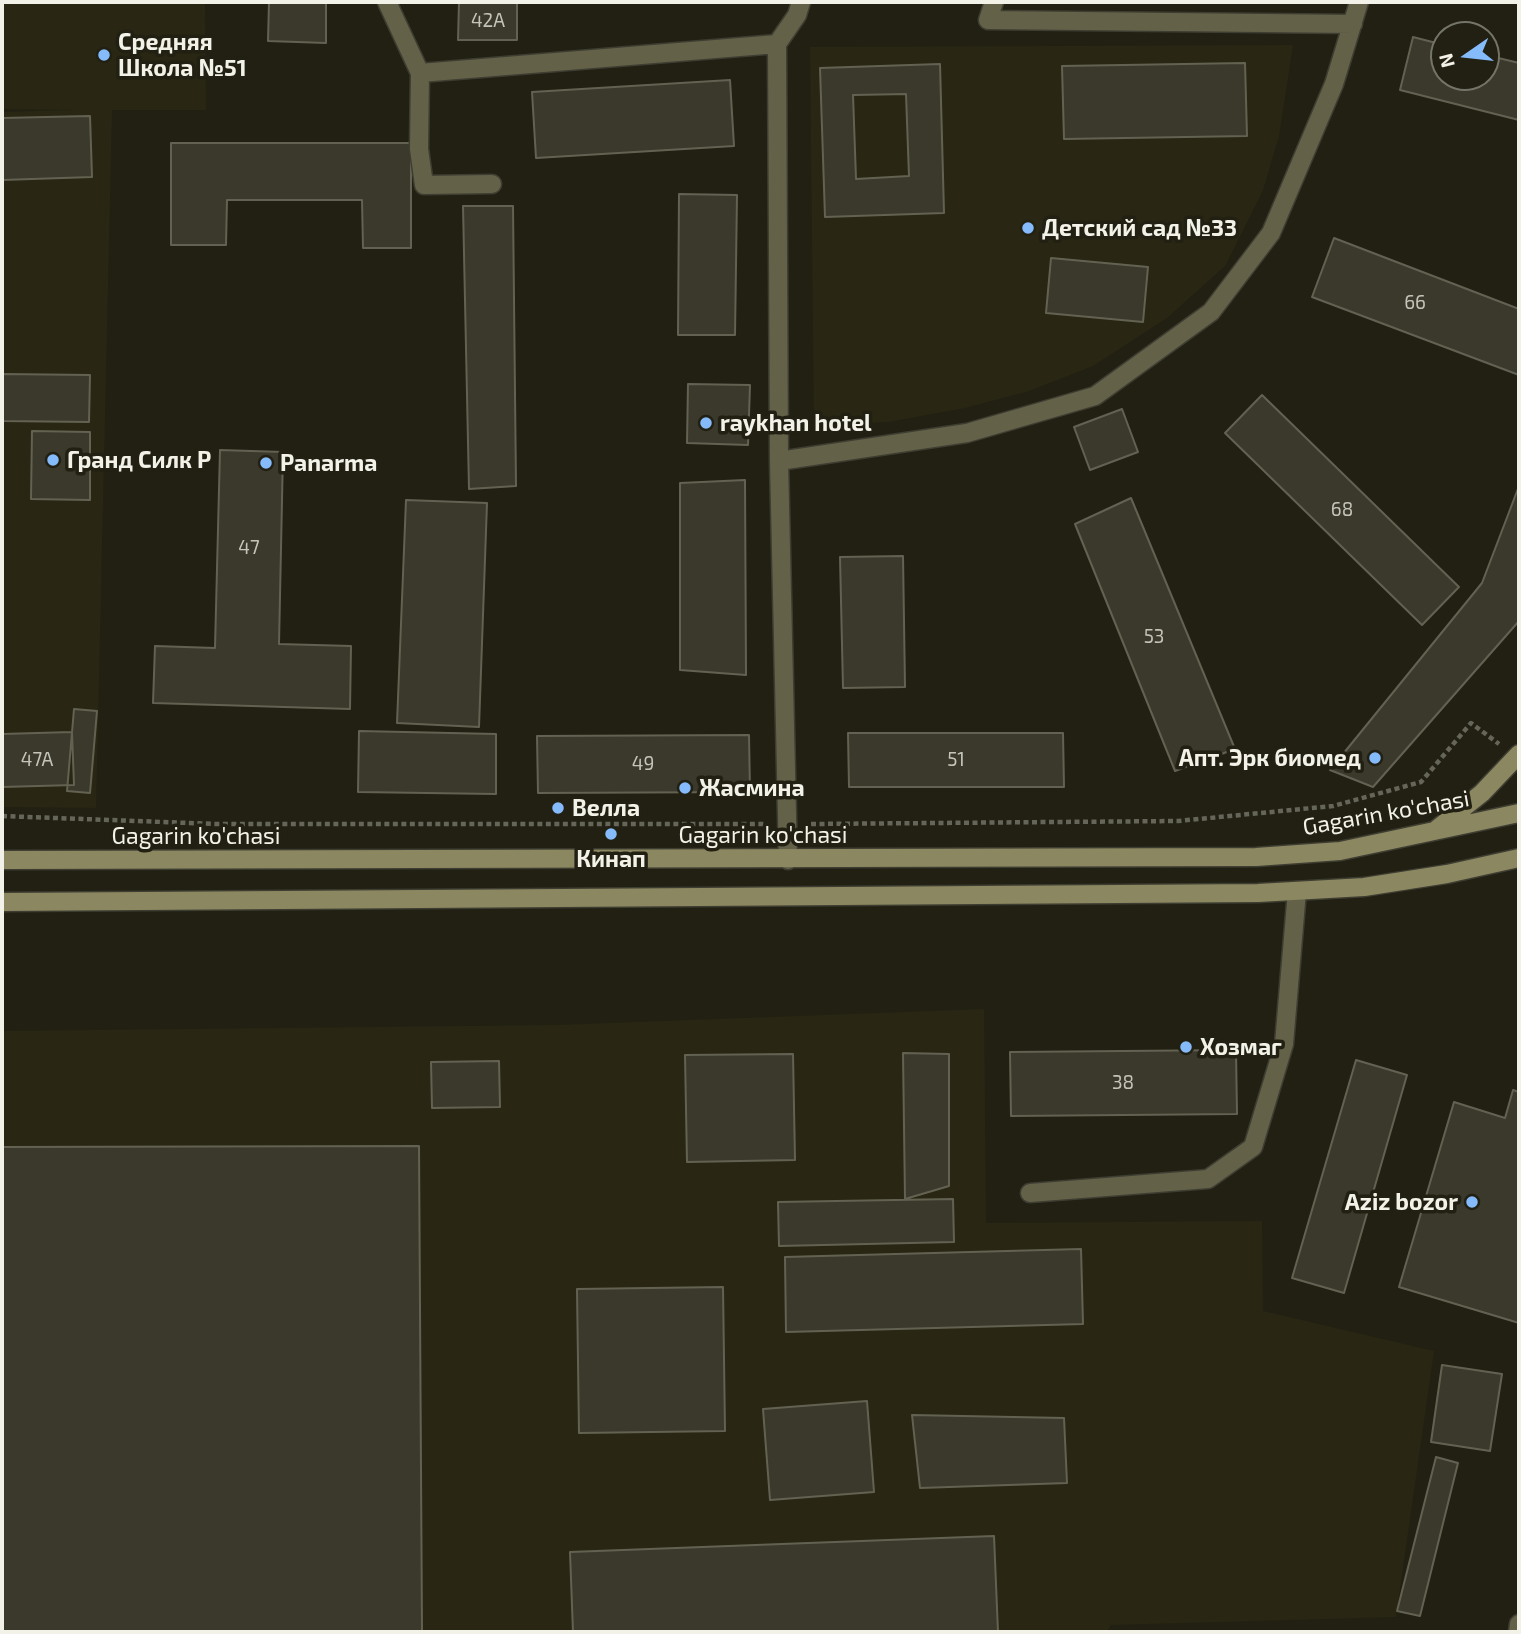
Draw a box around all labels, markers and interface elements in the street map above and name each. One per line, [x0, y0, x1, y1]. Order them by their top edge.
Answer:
house number: 42А [471, 10, 505, 32]
north arrow [1430, 21, 1500, 91]
place label: Средняя Школа №51 [118, 28, 247, 82]
marker: Средняя Школа №51 [96, 47, 112, 63]
text: N [1433, 51, 1459, 70]
place label: Детский сад №33 [1042, 214, 1237, 242]
marker: Детский сад №33 [1020, 220, 1036, 236]
house number: 66 [1404, 292, 1426, 314]
place label: raykhan hotel [720, 409, 872, 437]
marker: raykhan hotel [698, 415, 714, 431]
place label: Гранд Силк Р [67, 446, 211, 474]
place label: Panarma [280, 449, 377, 477]
marker: Гранд Силк Р [45, 452, 61, 468]
marker: Panarma [258, 455, 274, 471]
house number: 68 [1331, 499, 1353, 521]
house number: 47 [238, 537, 260, 559]
house number: 53 [1144, 626, 1164, 648]
place label: Апт. Эрк биомед [1179, 744, 1361, 772]
house number: 47A [21, 749, 53, 771]
house number: 51 [947, 749, 965, 771]
marker: Апт. Эрк биомед [1367, 750, 1383, 766]
house number: 49 [632, 753, 654, 775]
place label: Жасмина [699, 774, 805, 802]
marker: Жасмина [677, 780, 693, 796]
street label: Gagarin ko'chasi [1300, 785, 1472, 841]
place label: Велла [572, 794, 640, 822]
marker: Велла [550, 800, 566, 816]
street label: Gagarin ko'chasi [679, 821, 847, 849]
street label: Gagarin ko'chasi [112, 822, 280, 850]
marker: Кинап [603, 826, 619, 842]
place label: Кинап [576, 845, 646, 873]
place label: Хозмаг [1200, 1033, 1282, 1061]
marker: Хозмаг [1178, 1039, 1194, 1055]
house number: 38 [1112, 1072, 1134, 1094]
place label: Aziz bozor [1345, 1188, 1458, 1216]
marker: Aziz bozor [1464, 1194, 1480, 1210]

